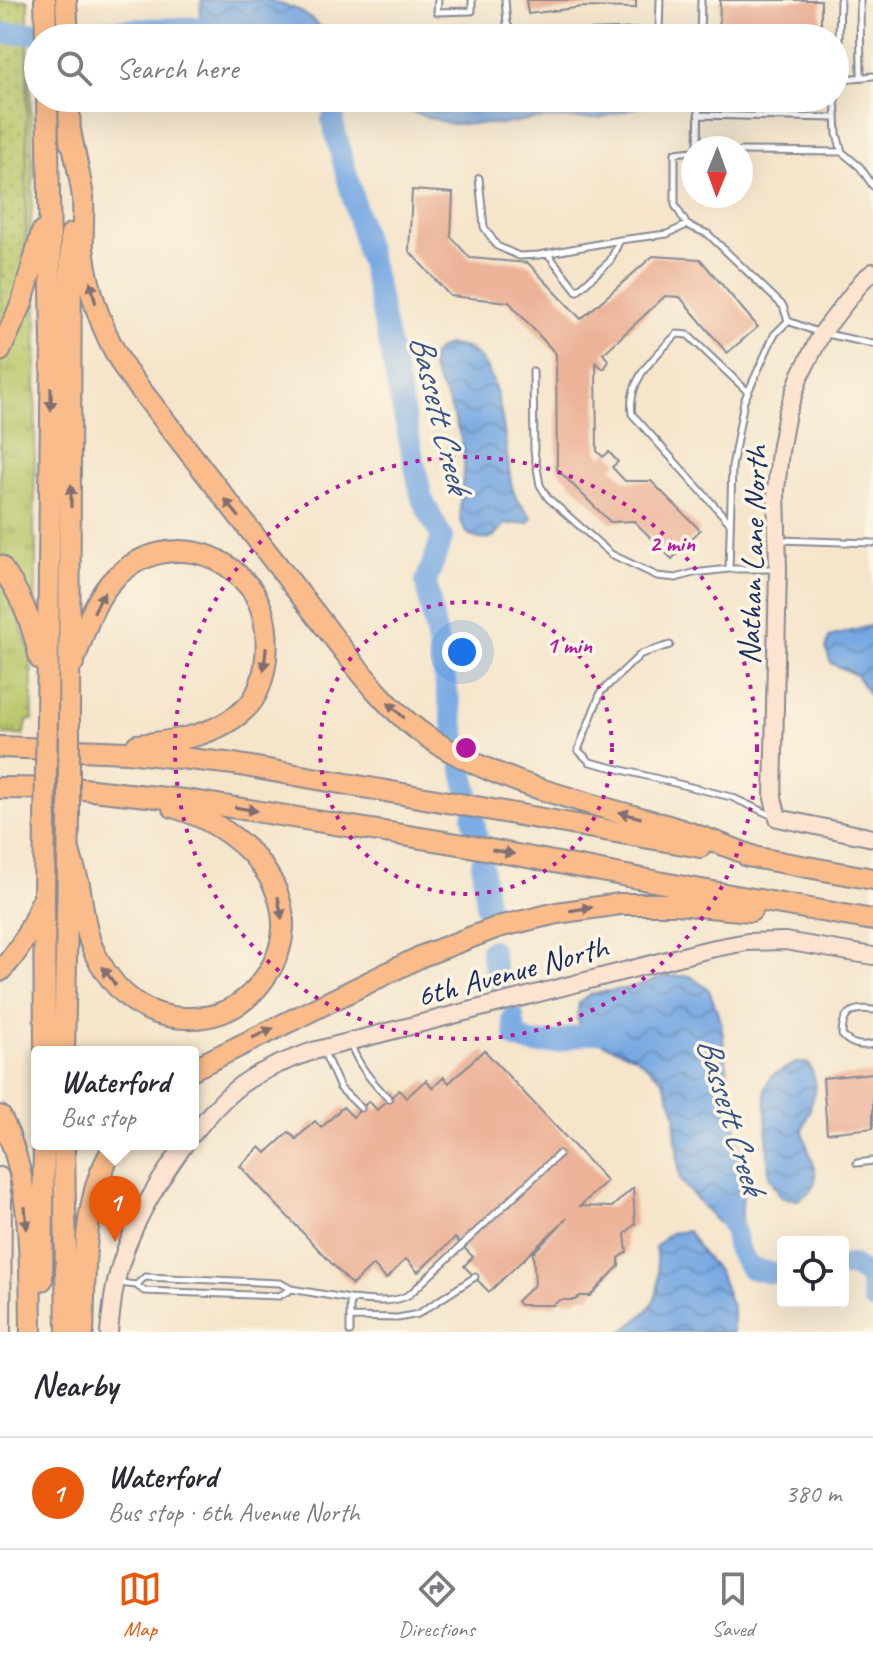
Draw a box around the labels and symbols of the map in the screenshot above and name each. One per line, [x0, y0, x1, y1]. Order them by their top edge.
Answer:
north arrow [681, 136, 753, 208]
one-way arrow [86, 279, 98, 304]
water label: Bassett Creek [400, 330, 482, 502]
one-way arrow [45, 387, 57, 412]
street label: Nathan Lane North [728, 443, 777, 665]
one-way arrow [65, 483, 77, 508]
one-way arrow [225, 498, 241, 518]
text: 2 min [649, 528, 696, 558]
one-way arrow [92, 591, 106, 614]
text: 1 min [546, 630, 593, 660]
your location [442, 632, 482, 672]
one-way arrow [258, 647, 271, 672]
one-way arrow [387, 702, 406, 720]
centre of rings [452, 734, 480, 762]
one-way arrow [234, 803, 259, 816]
one-way arrow [618, 809, 643, 821]
one-way arrow [490, 847, 515, 859]
one-way arrow [274, 896, 286, 921]
one-way arrow [569, 902, 594, 915]
street label: 6th Avenue North [412, 926, 614, 1017]
one-way arrow [101, 965, 117, 986]
one-way arrow [251, 1026, 274, 1040]
water label: Bassett Creek [688, 1032, 777, 1204]
pin: 1 [89, 1176, 141, 1242]
one-way arrow [20, 1206, 33, 1231]

